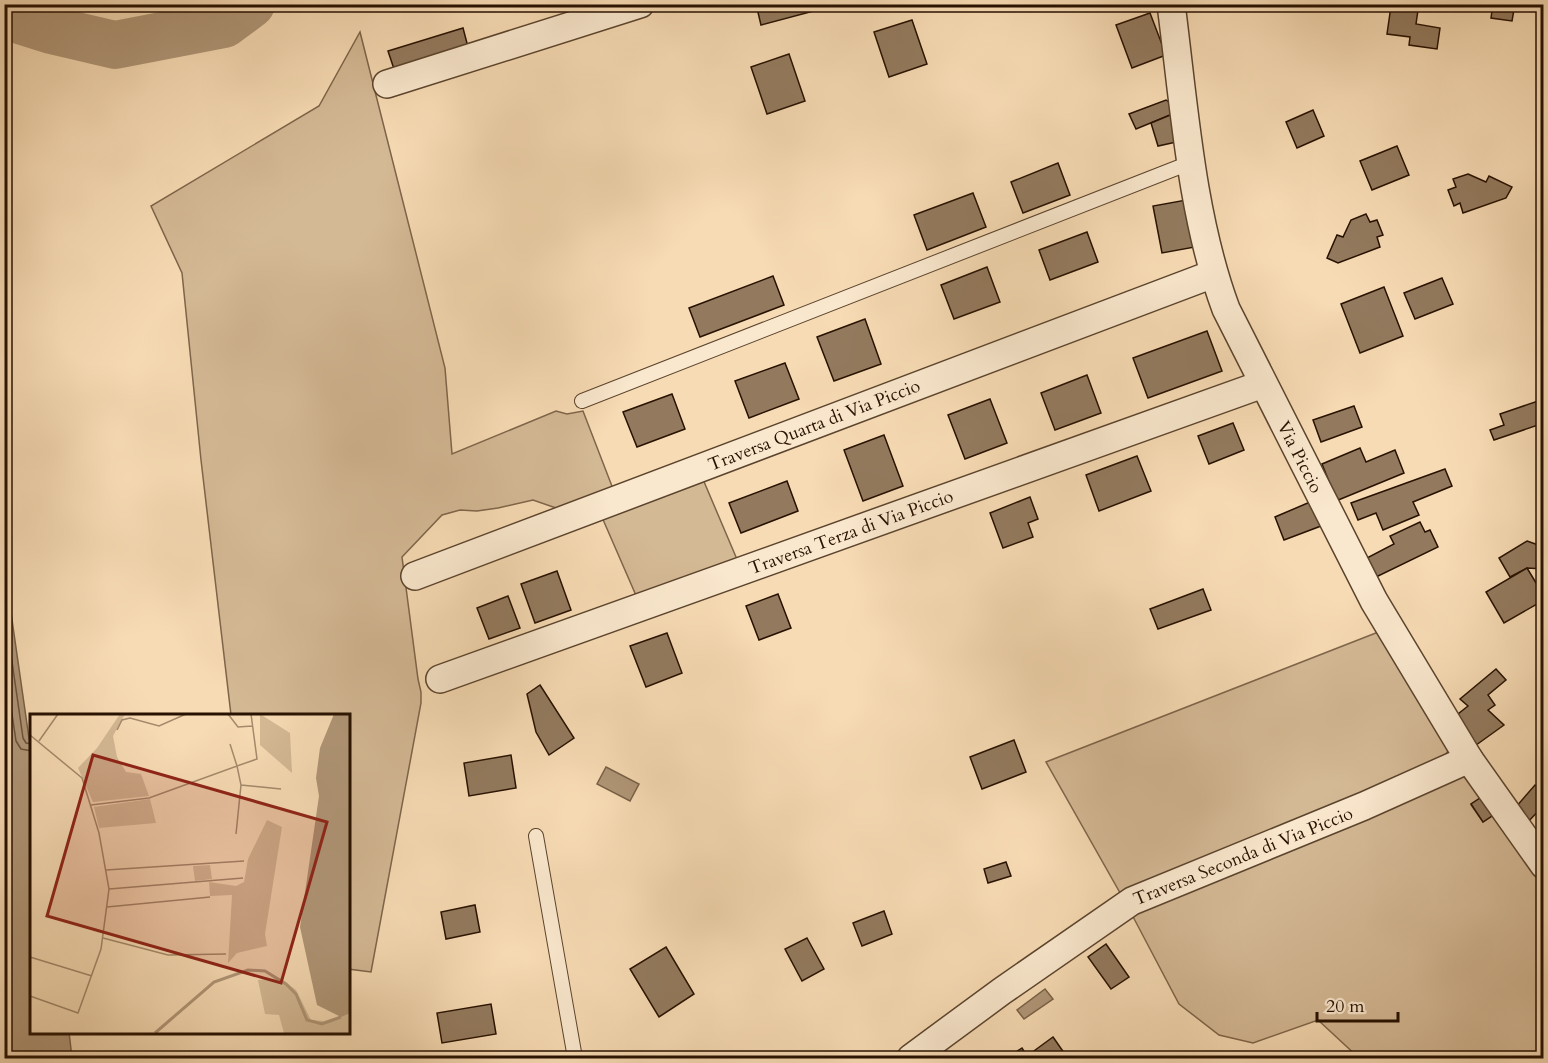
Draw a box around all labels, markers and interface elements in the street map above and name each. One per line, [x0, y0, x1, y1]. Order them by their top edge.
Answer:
street label: Traversa Quarta di Via Piccio [704, 373, 924, 478]
street label: Via Piccio [1271, 417, 1328, 498]
street label: Traversa Terza di Via Piccio [745, 484, 957, 581]
inset map [30, 714, 350, 1033]
street label: Traversa Seconda di Via Piccio [1130, 801, 1357, 912]
scale bar [1317, 985, 1398, 1023]
text: 20 m [1326, 994, 1365, 1019]

